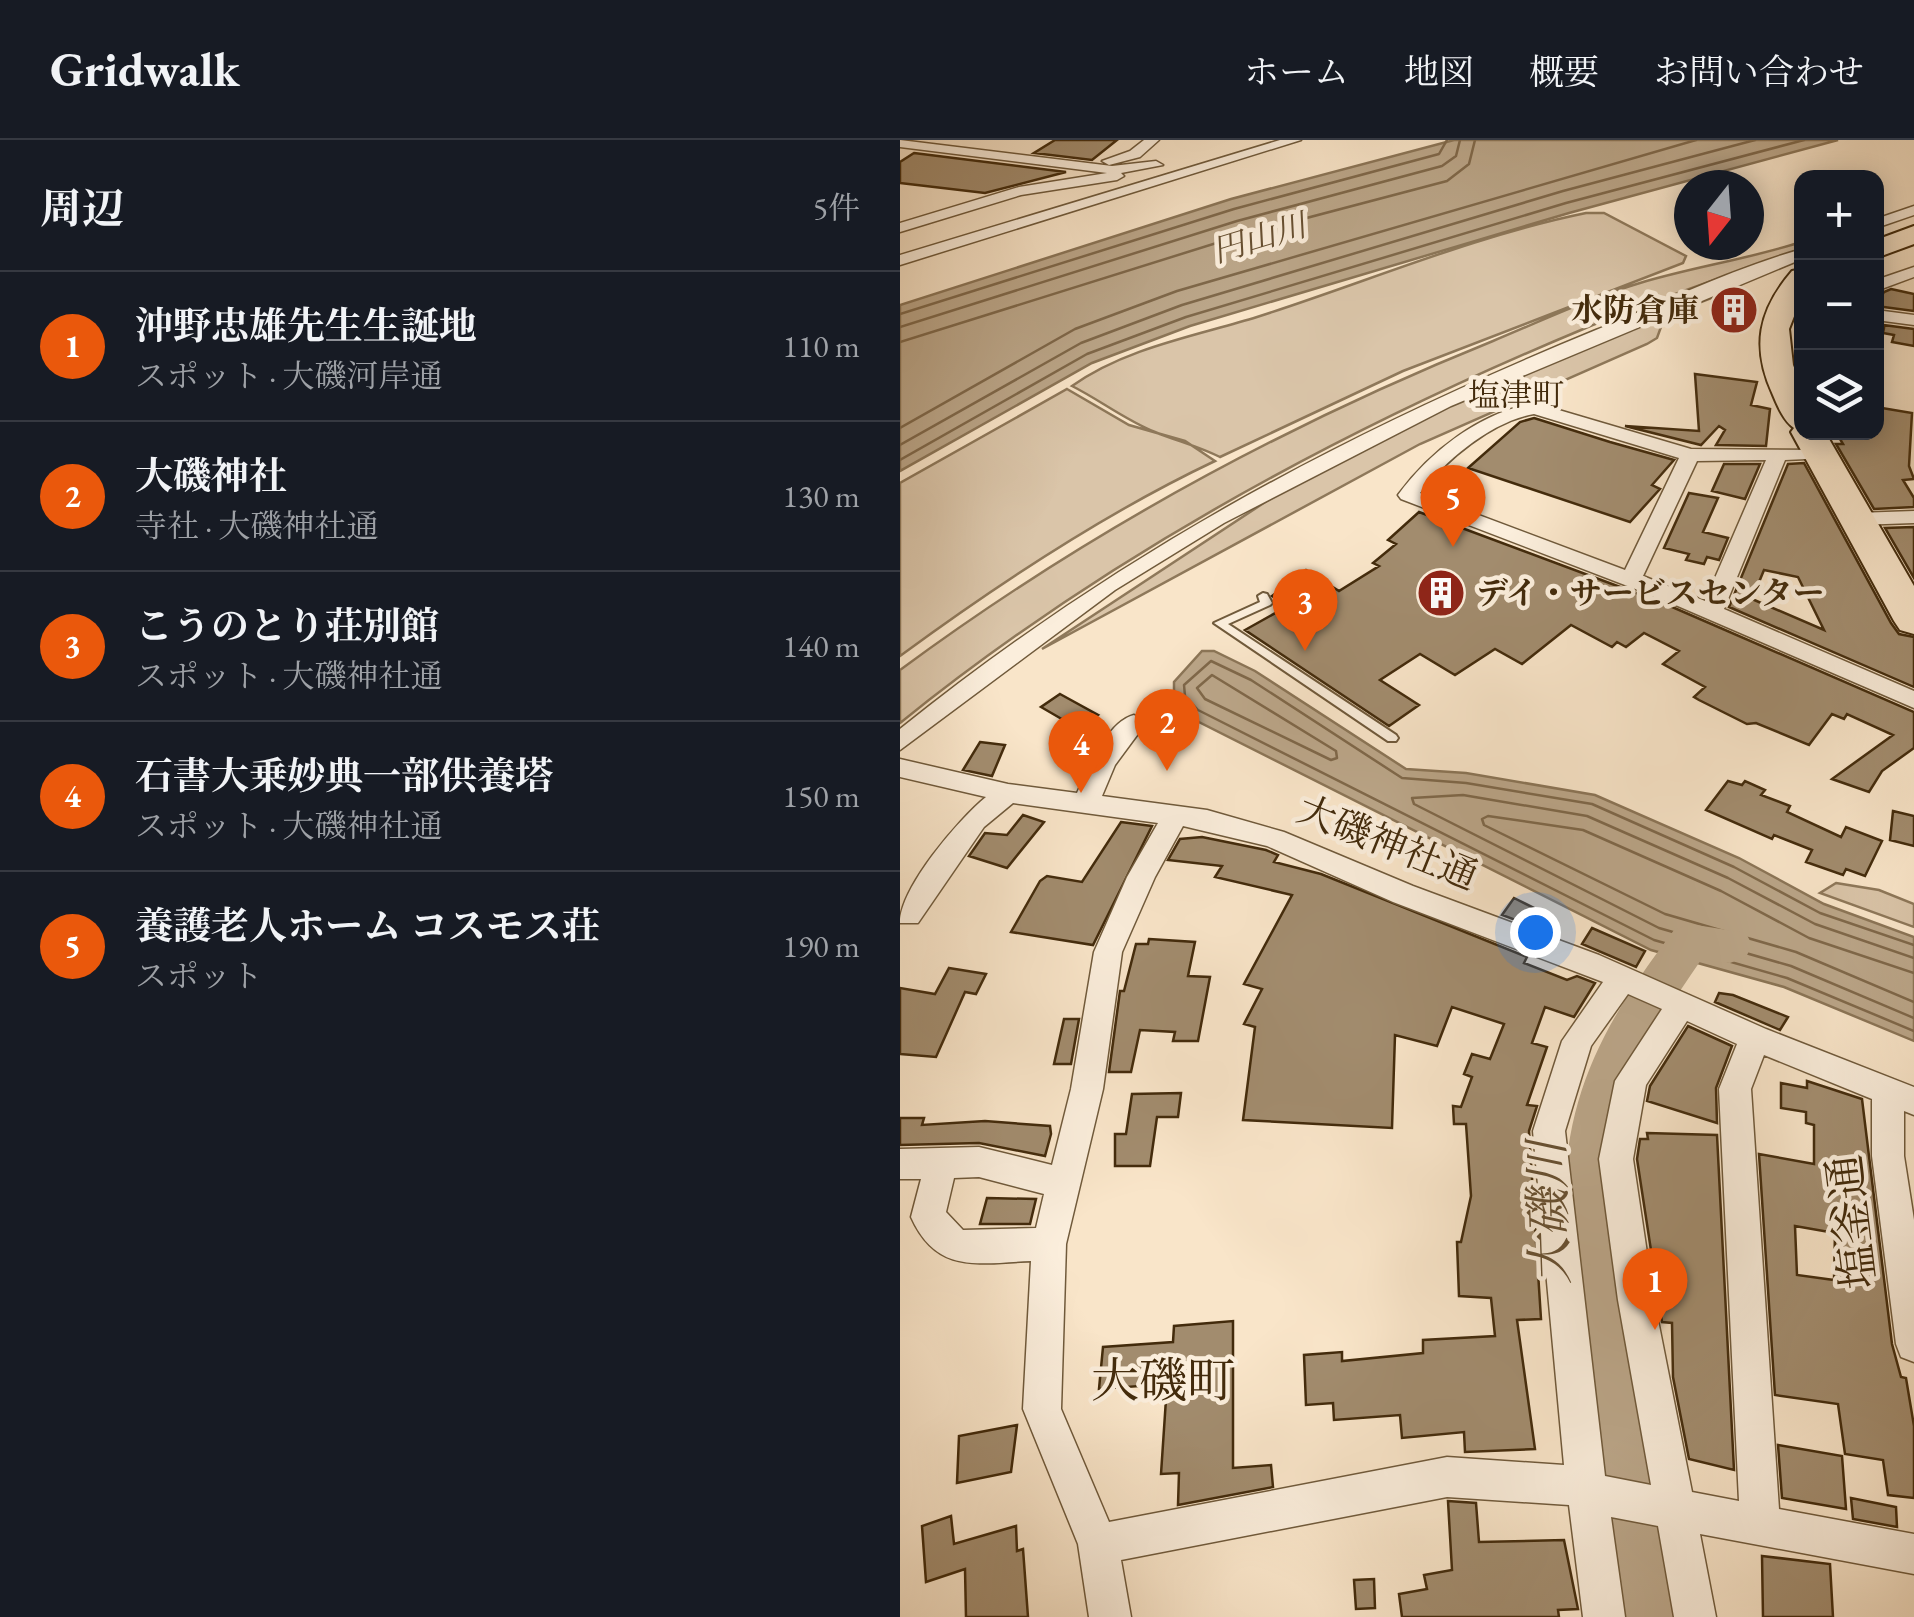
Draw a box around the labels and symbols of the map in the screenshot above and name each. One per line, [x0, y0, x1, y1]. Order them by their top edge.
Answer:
north arrow [1674, 170, 1764, 260]
water label: 円山川 [1207, 203, 1314, 272]
building icon: 水防倉庫 [1708, 284, 1760, 336]
place label: 水防倉庫 [1571, 289, 1699, 331]
district label: 塩津町 [1468, 374, 1564, 416]
pin: 5 [1420, 464, 1486, 547]
building icon: デイ・サービスセンター [1415, 567, 1467, 619]
pin: 3 [1272, 568, 1338, 651]
place label: デイ・サービスセンター [1476, 572, 1824, 614]
pin: 2 [1134, 688, 1200, 771]
pin: 4 [1048, 710, 1114, 793]
street label: 大磯神社通 [1291, 784, 1485, 900]
your location [1510, 907, 1561, 958]
water label: 大磯川 [1514, 1135, 1581, 1286]
street label: 塩釜通 [1814, 1151, 1888, 1293]
pin: 1 [1622, 1248, 1688, 1330]
district label: 大磯町 [1091, 1349, 1235, 1411]

